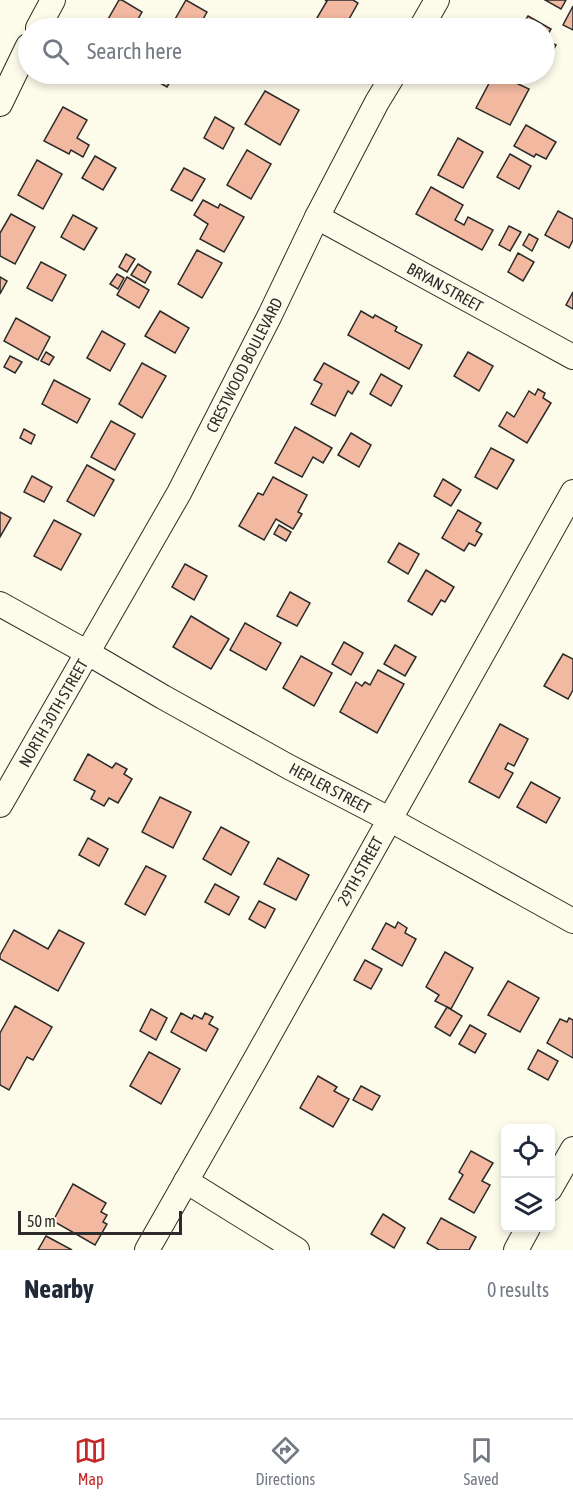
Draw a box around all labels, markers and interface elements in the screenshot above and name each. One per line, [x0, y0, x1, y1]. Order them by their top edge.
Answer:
search box [18, 18, 555, 84]
icon: search [39, 35, 72, 68]
text: Search here [87, 38, 182, 64]
street label: BRYAN STREET [404, 259, 486, 315]
street label: CRESTWOOD BOULEVARD [202, 295, 286, 435]
street label: NORTH 30TH STREET [15, 656, 91, 770]
street label: HEPLER STREET [286, 759, 374, 817]
street label: 29TH STREET [334, 833, 386, 909]
map controls [501, 1124, 555, 1232]
button: locate [501, 1124, 555, 1178]
button: layers [501, 1178, 555, 1232]
scale bar [18, 1208, 182, 1236]
text: 50 m [27, 1212, 56, 1230]
text: Nearby [24, 1274, 94, 1304]
text: 0 results [487, 1278, 549, 1301]
tab: Map [74, 1434, 107, 1488]
tab: Directions [255, 1434, 315, 1488]
tab: Saved [463, 1434, 499, 1488]

